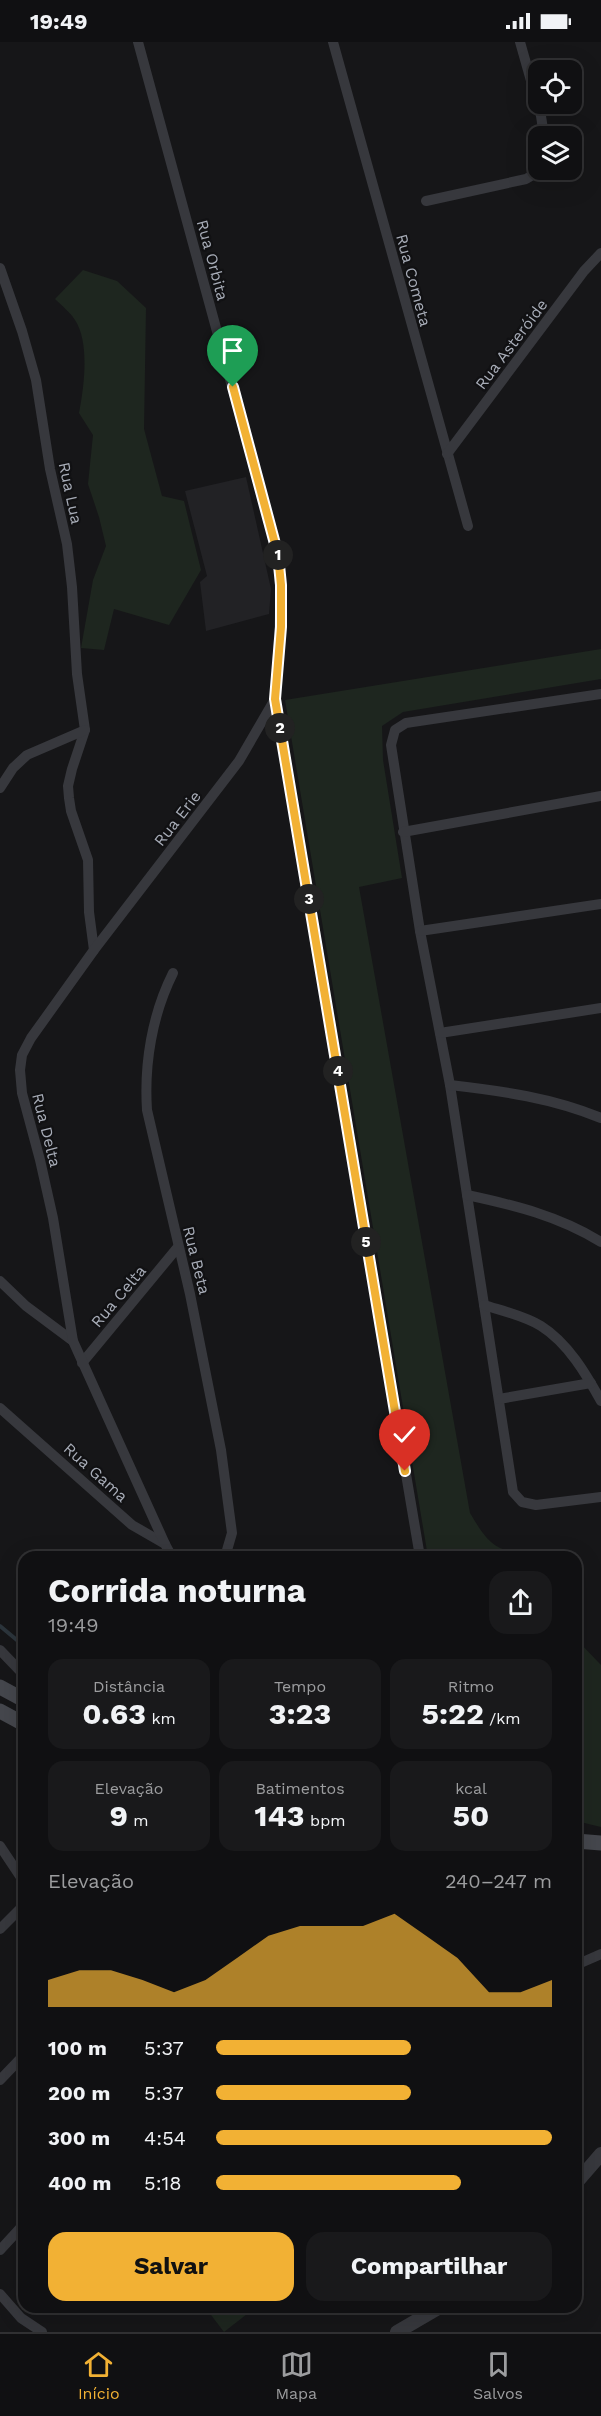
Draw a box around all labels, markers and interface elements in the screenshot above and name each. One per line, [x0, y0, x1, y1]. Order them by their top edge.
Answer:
text: 19:49 [30, 9, 87, 34]
map controls [528, 60, 582, 180]
button: locate [528, 60, 582, 114]
button: layers [528, 126, 582, 180]
street label: Rua Orbita [193, 218, 232, 303]
street label: Rua Cometa [392, 232, 435, 328]
street label: Rua Asteróide [471, 295, 552, 393]
pin [207, 325, 258, 387]
icon: arrive [216, 334, 249, 367]
street label: Rua Lua [55, 460, 86, 526]
pin: 1 [263, 540, 293, 570]
text: 1 [275, 545, 281, 564]
pin: 2 [265, 713, 295, 743]
text: 2 [275, 718, 285, 737]
street label: Rua Erie [150, 787, 205, 850]
pin: 3 [294, 884, 324, 914]
text: 3 [304, 889, 314, 908]
pin: 4 [323, 1056, 353, 1086]
text: 4 [333, 1061, 343, 1080]
street label: Rua Delta [28, 1091, 65, 1169]
street label: Rua Beta [179, 1224, 214, 1296]
pin: 5 [351, 1227, 381, 1257]
text: 5 [361, 1232, 371, 1251]
street label: Rua Celta [87, 1261, 150, 1331]
pin [379, 1409, 430, 1471]
icon: check [388, 1418, 421, 1451]
street label: Rua Gama [60, 1439, 132, 1506]
text: Corrida noturna [48, 1571, 306, 1610]
button: share [489, 1571, 552, 1634]
text: 19:49 [48, 1613, 99, 1637]
text: Distância [93, 1677, 165, 1696]
text: Tempo [274, 1677, 326, 1696]
text: Ritmo [448, 1677, 494, 1696]
text: 0.63 [82, 1696, 146, 1731]
text: 3:23 [269, 1696, 331, 1731]
text: 5:22 [421, 1696, 484, 1731]
text: km [146, 1709, 176, 1728]
text: /km [484, 1709, 521, 1728]
text: Elevação [95, 1779, 163, 1798]
text: Batimentos [255, 1779, 345, 1798]
text: kcal [455, 1779, 487, 1798]
text: 9 [109, 1798, 128, 1833]
text: 143 [255, 1798, 305, 1833]
text: 50 [453, 1798, 489, 1833]
text: m [128, 1811, 149, 1830]
text: bpm [305, 1811, 345, 1830]
text: Elevação [48, 1869, 134, 1893]
text: 240–247 m [445, 1869, 552, 1893]
text: 100 m [48, 2036, 107, 2060]
text: 5:37 [144, 2036, 184, 2060]
text: 200 m [48, 2081, 110, 2105]
text: 5:37 [144, 2081, 184, 2105]
text: 300 m [48, 2126, 110, 2150]
text: 4:54 [144, 2126, 186, 2150]
text: 400 m [48, 2171, 111, 2195]
text: 5:18 [144, 2171, 182, 2195]
button: Salvar [48, 2232, 294, 2301]
button: Compartilhar [306, 2232, 552, 2301]
tab: Início [78, 2348, 120, 2403]
tab: Mapa [275, 2348, 317, 2403]
tab: Salvos [473, 2348, 523, 2403]

